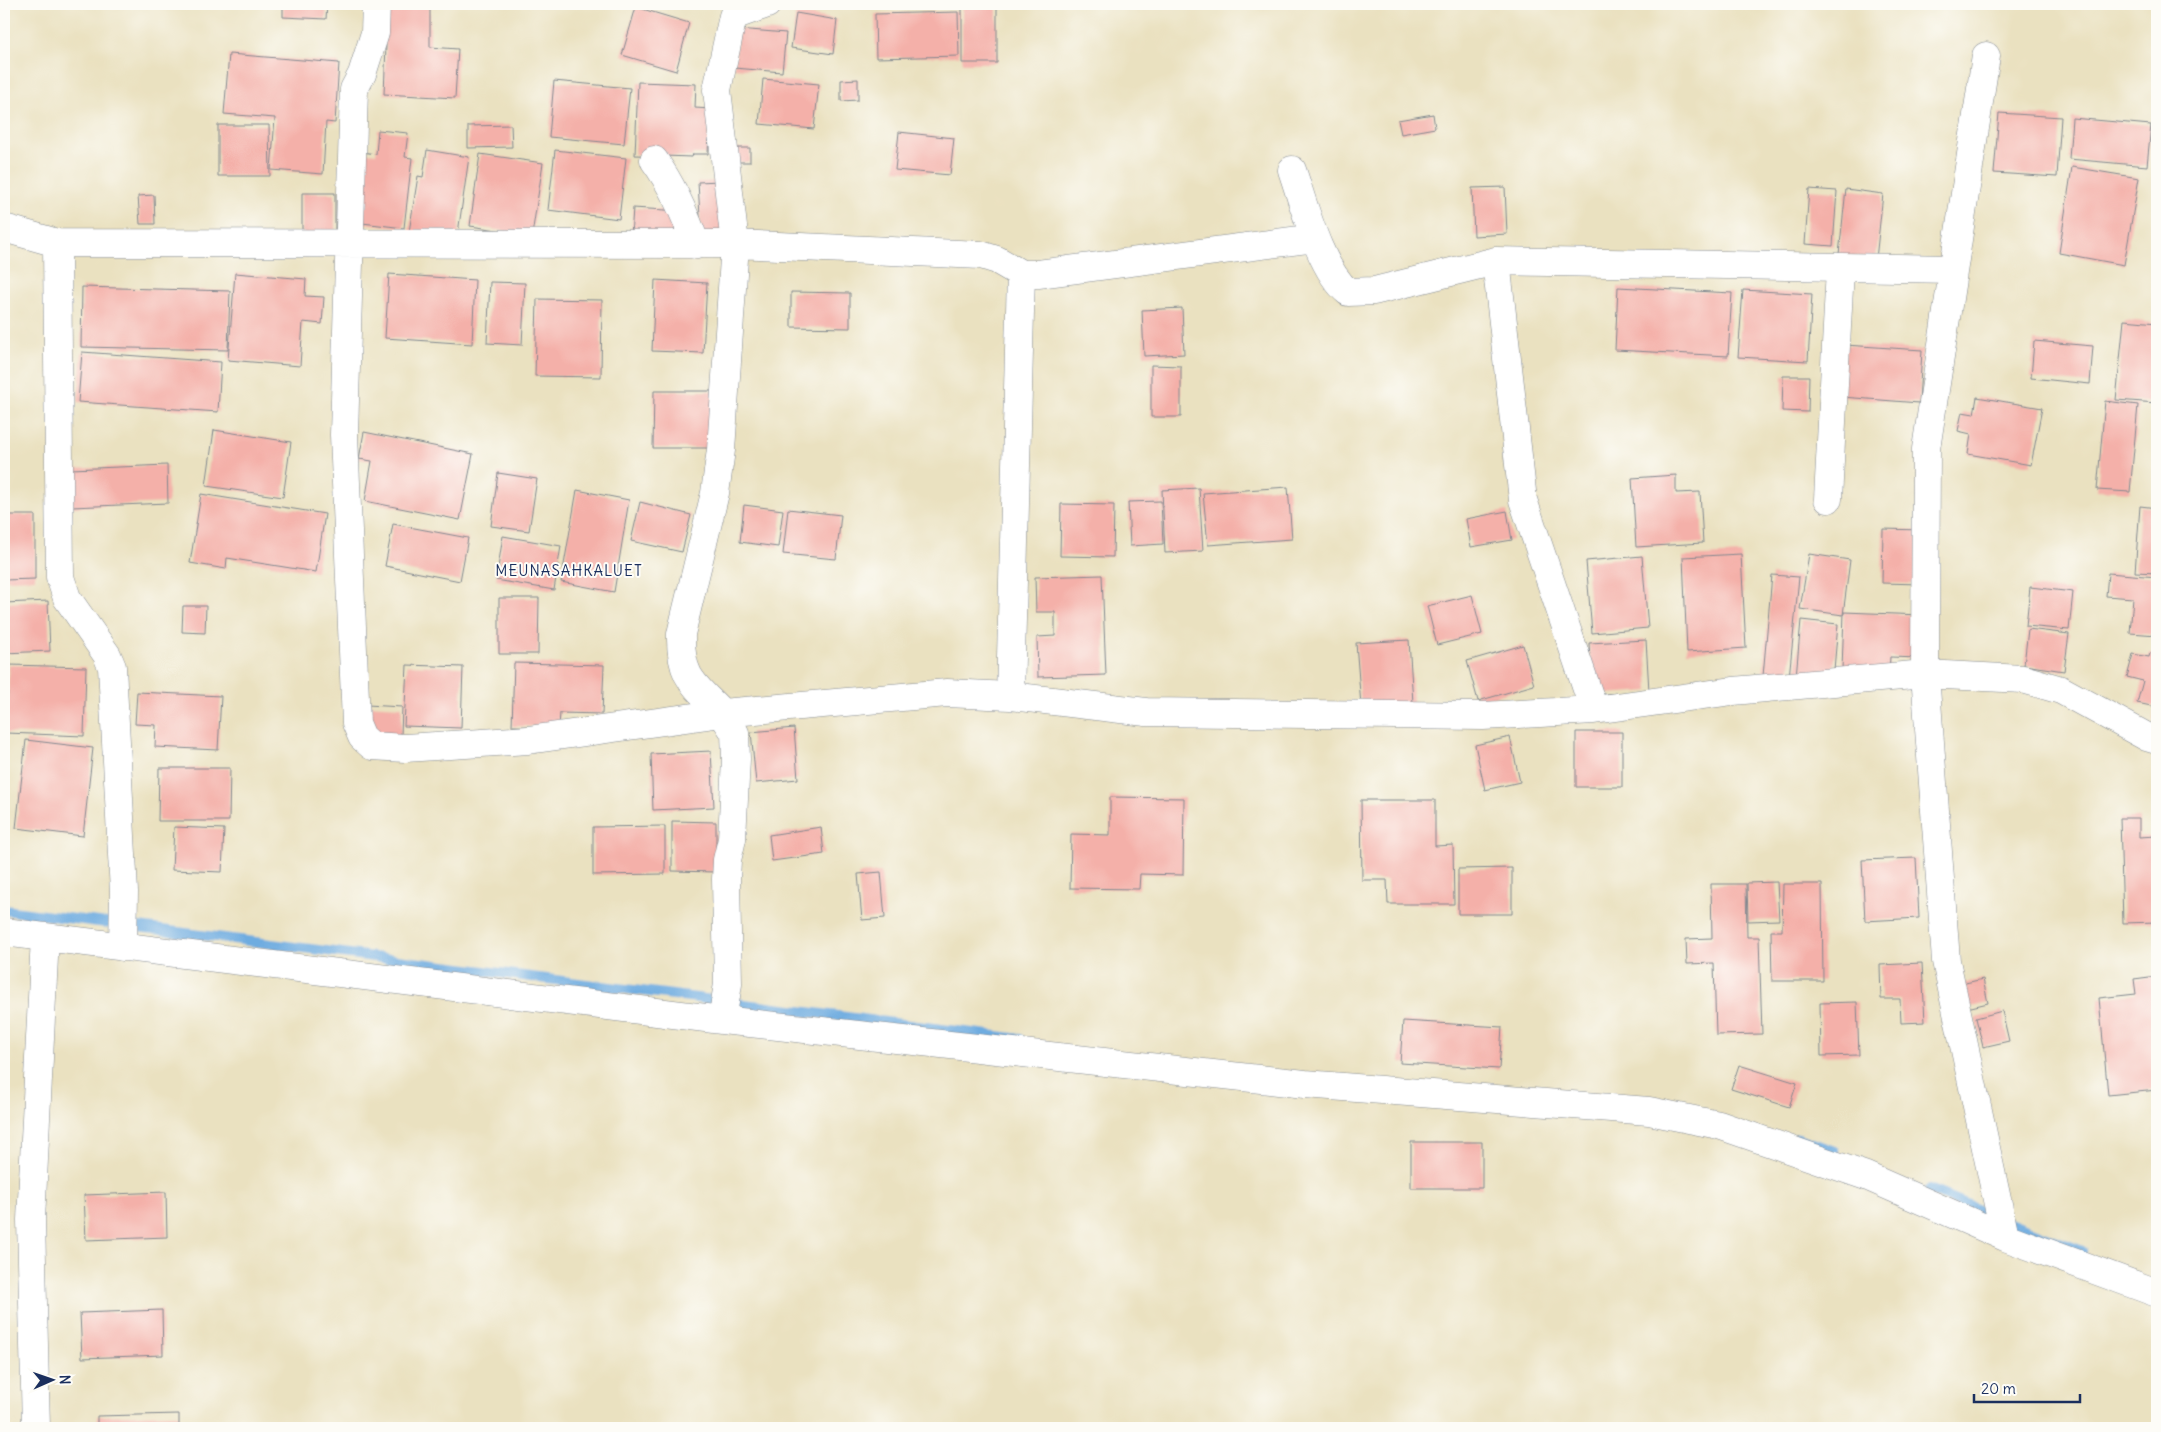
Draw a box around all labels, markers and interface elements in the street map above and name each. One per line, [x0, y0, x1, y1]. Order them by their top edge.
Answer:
district label: MEUNASAHKALUET [495, 561, 643, 580]
north arrow [28, 1354, 78, 1404]
scale bar [1974, 1372, 2080, 1404]
text: N [56, 1374, 74, 1385]
text: 20 m [1981, 1379, 2016, 1398]

